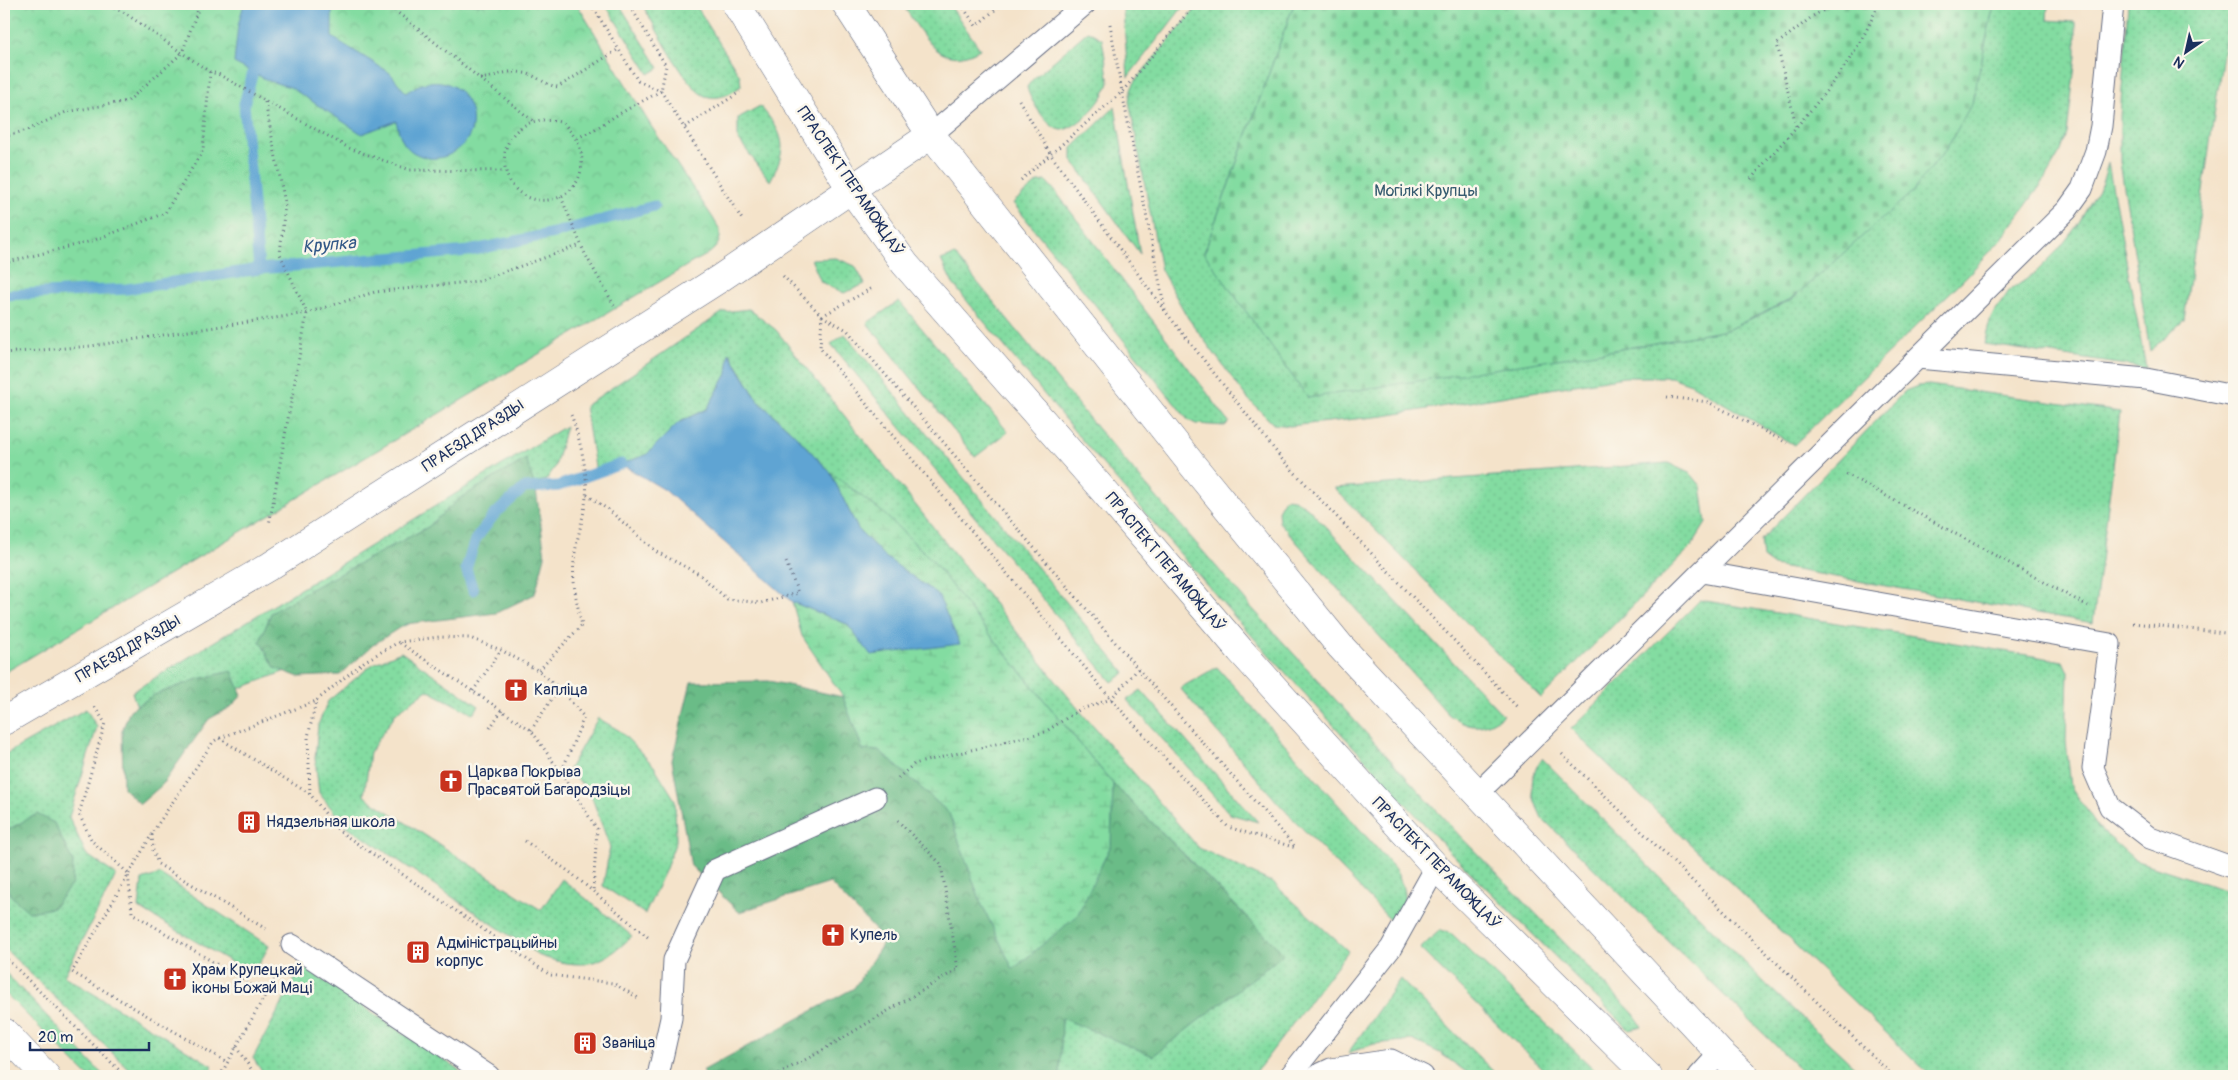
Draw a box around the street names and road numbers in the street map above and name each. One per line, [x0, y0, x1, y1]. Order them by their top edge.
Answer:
street label: ПРАСПЕКТ ПЕРАМОЖЦАЎ [793, 103, 907, 259]
street label: ПРАЕЗД ДРАЗДЫ [418, 395, 528, 476]
street label: ПРАСПЕКТ ПЕРАМОЖЦАЎ [1101, 488, 1229, 636]
street label: ПРАЕЗД ДРАЗДЫ [72, 611, 184, 687]
street label: ПРАСПЕКТ ПЕРАМОЖЦАЎ [1368, 793, 1504, 933]

